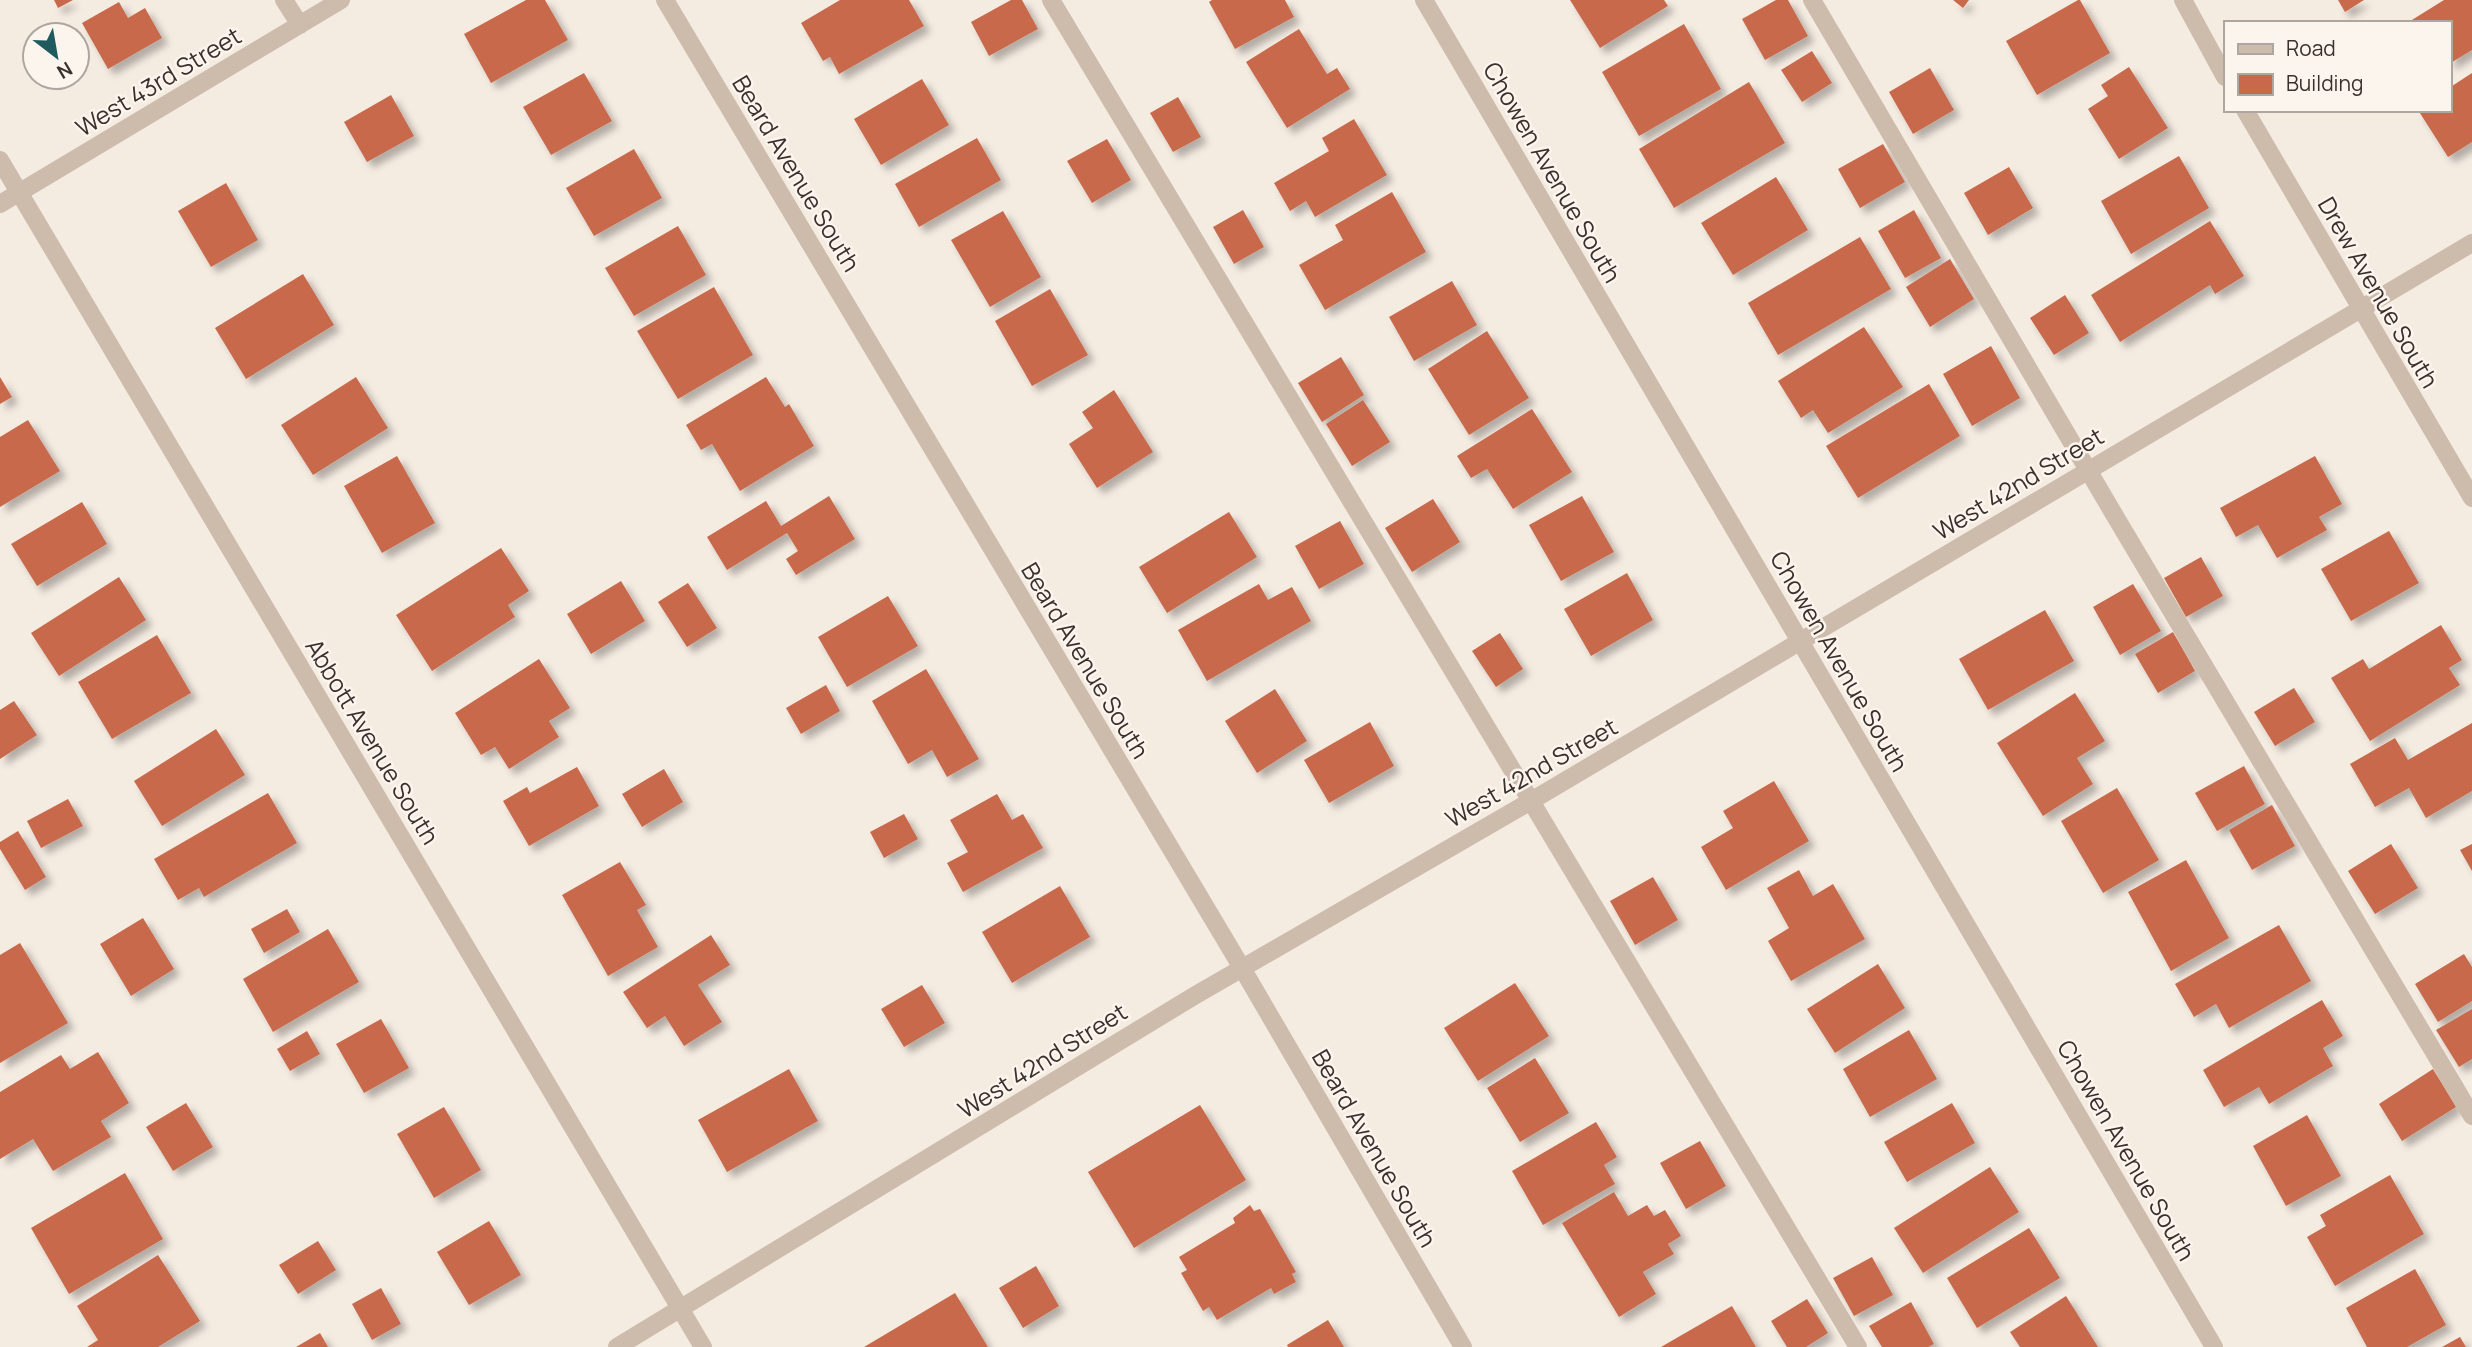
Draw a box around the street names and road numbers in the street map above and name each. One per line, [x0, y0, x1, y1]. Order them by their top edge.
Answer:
street label: West 43rd Street [69, 19, 247, 143]
street label: Chowen Avenue South [1476, 56, 1630, 288]
street label: Beard Avenue South [725, 69, 869, 277]
street label: Drew Avenue South [2311, 190, 2447, 394]
street label: West 42nd Street [1927, 419, 2109, 547]
street label: Chowen Avenue South [1763, 545, 1917, 777]
street label: Beard Avenue South [1014, 556, 1158, 764]
street label: Abbott Avenue South [298, 632, 448, 850]
street label: West 42nd Street [1439, 709, 1623, 835]
street label: West 42nd Street [951, 995, 1133, 1125]
street label: Chowen Avenue South [2050, 1034, 2204, 1266]
street label: Beard Avenue South [1305, 1043, 1445, 1253]

